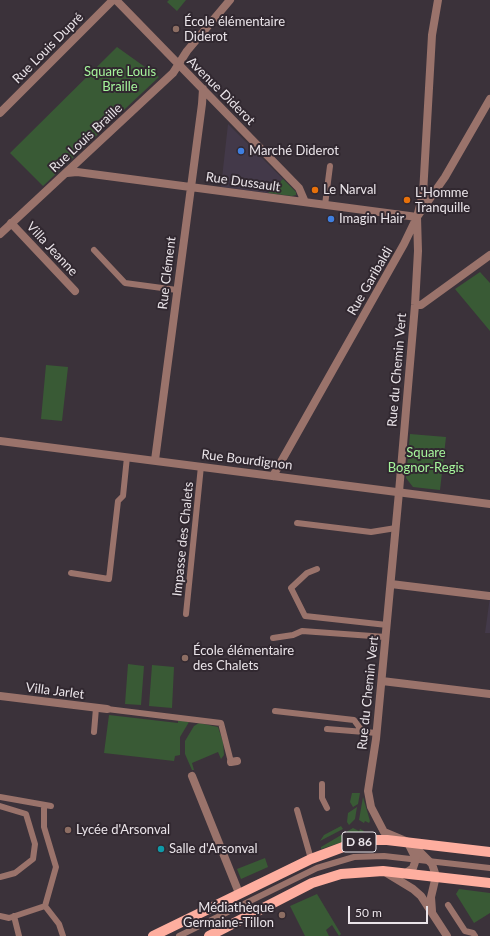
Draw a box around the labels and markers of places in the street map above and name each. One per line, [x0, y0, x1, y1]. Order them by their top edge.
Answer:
place label: École élémentaire Diderot [184, 14, 285, 45]
marker: École élémentaire Diderot [171, 24, 181, 34]
place label: Marché Diderot [249, 143, 339, 159]
marker: Marché Diderot [236, 146, 246, 156]
place label: Le Narval [323, 182, 376, 198]
marker: Le Narval [310, 185, 320, 195]
place label: L'Homme Tranquille [415, 185, 470, 216]
marker: L'Homme Tranquille [402, 195, 412, 205]
place label: Imagin Hair [339, 211, 404, 227]
marker: Imagin Hair [326, 214, 336, 224]
place label: École élémentaire des Chalets [193, 643, 294, 674]
marker: École élémentaire des Chalets [180, 653, 190, 663]
place label: Lycée d'Arsonval [76, 822, 170, 838]
marker: Lycée d'Arsonval [63, 825, 73, 835]
place label: Salle d'Arsonval [169, 841, 258, 857]
marker: Salle d'Arsonval [156, 844, 166, 854]
place label: Médiathèque Germaine-Tillon [183, 900, 274, 931]
marker: Médiathèque Germaine-Tillon [277, 910, 287, 920]

